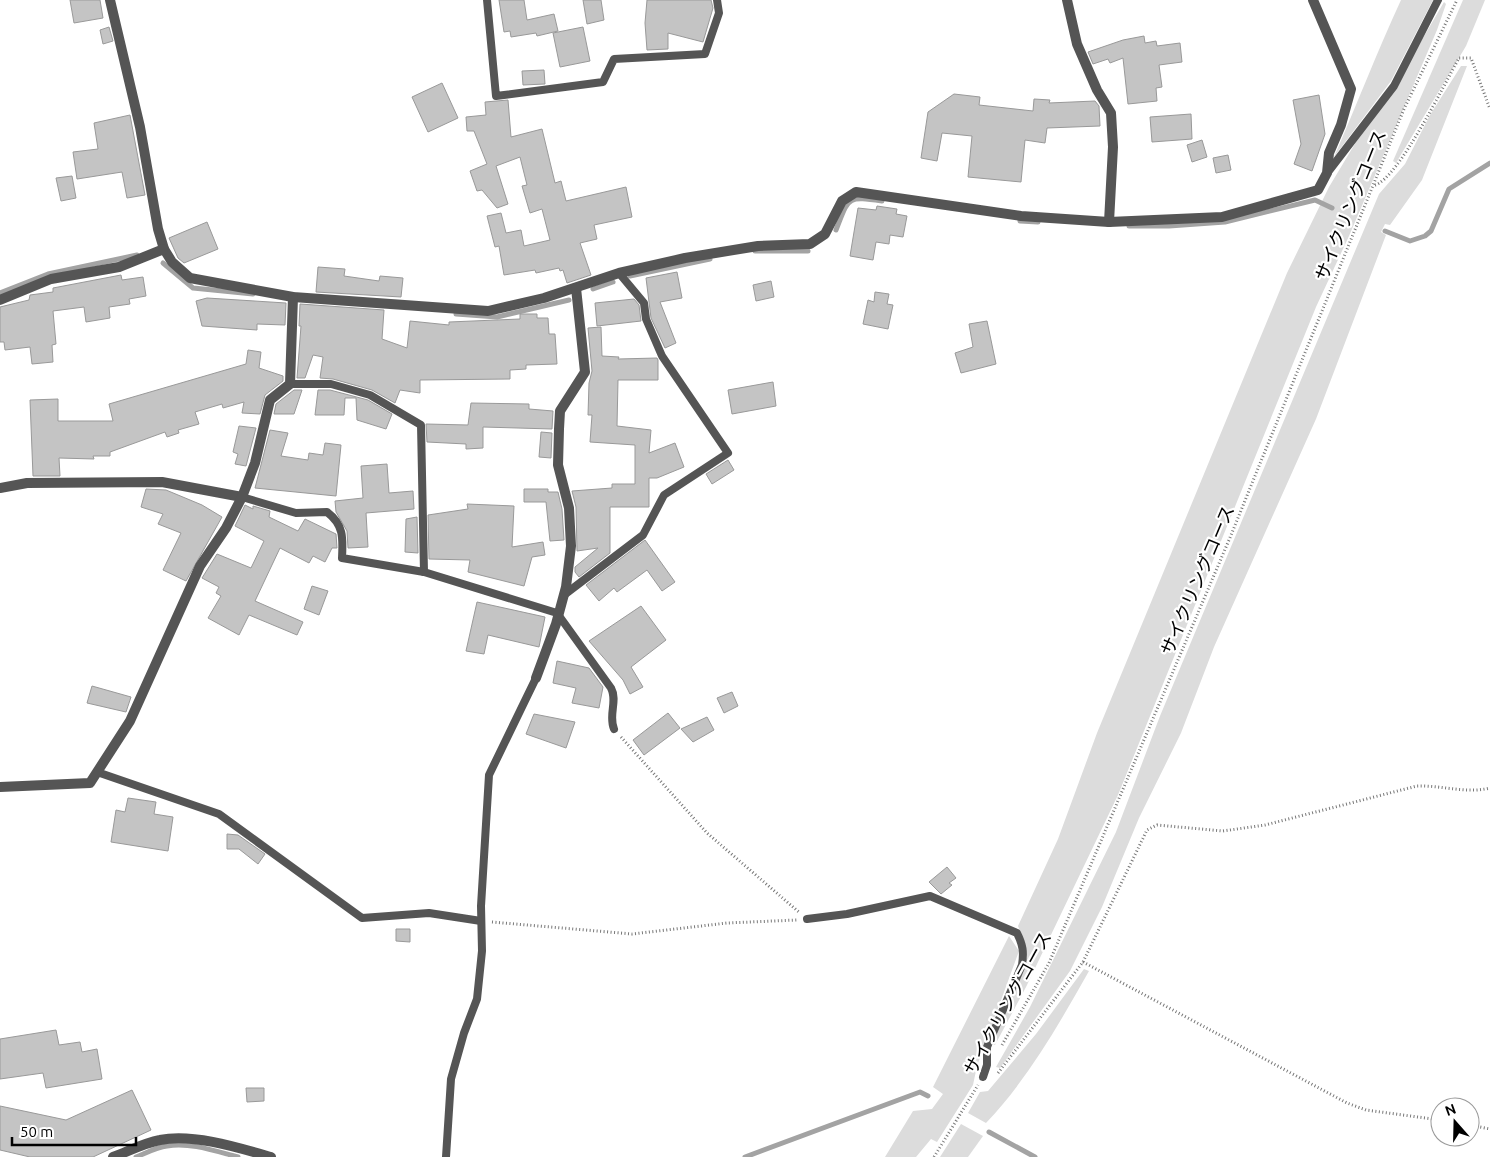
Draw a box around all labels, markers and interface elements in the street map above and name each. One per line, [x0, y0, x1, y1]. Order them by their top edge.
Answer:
street label: サイクリングコース [1311, 127, 1389, 283]
street label: サイクリングコース [1156, 502, 1238, 658]
street label: サイクリングコース [959, 928, 1055, 1078]
north arrow [1430, 1097, 1480, 1147]
text: N [1443, 1100, 1458, 1119]
scale bar [12, 1114, 136, 1146]
text: 50 m [20, 1123, 53, 1140]

